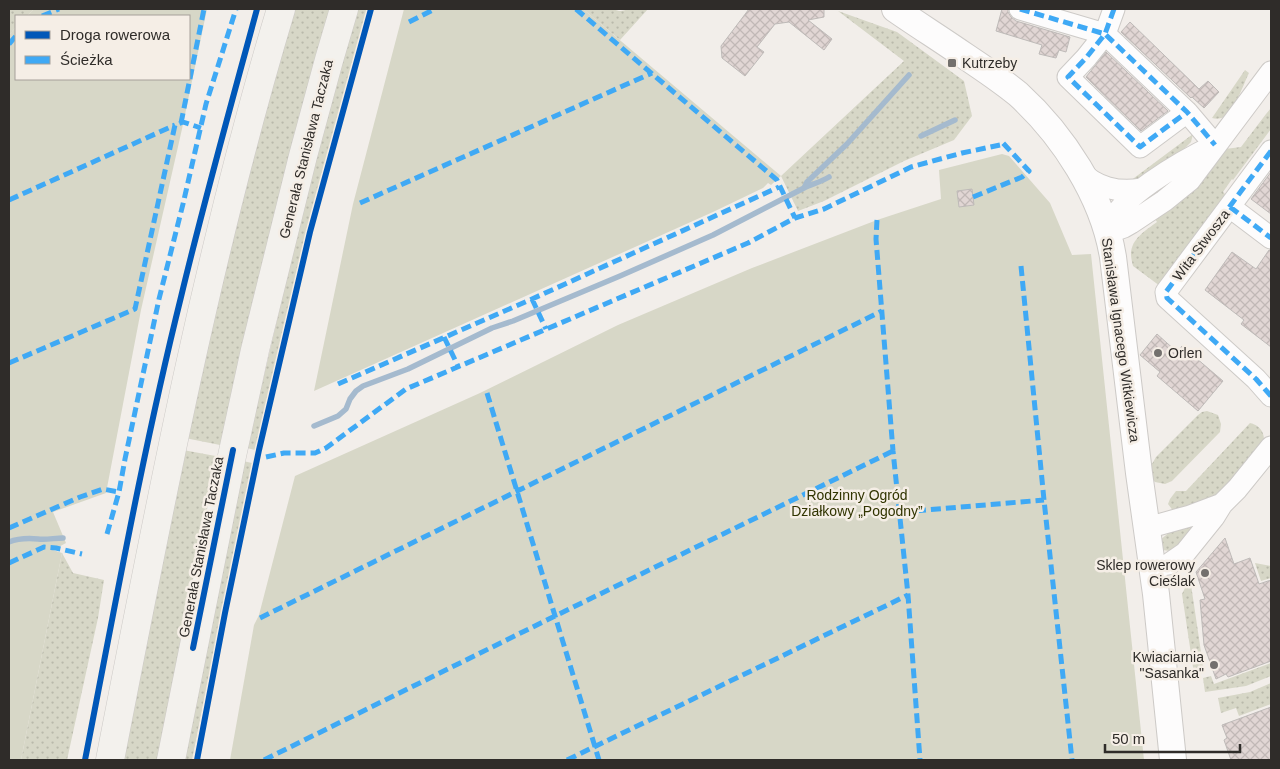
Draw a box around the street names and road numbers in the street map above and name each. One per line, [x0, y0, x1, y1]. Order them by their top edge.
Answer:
street label: Generała Stanisława Taczaka [276, 58, 336, 240]
street label: Wita Stwosza [1169, 206, 1233, 284]
street label: Stanisława Ignacego Witkiewicza [1099, 237, 1143, 443]
street label: Generała Stanisława Taczaka [176, 455, 226, 639]

